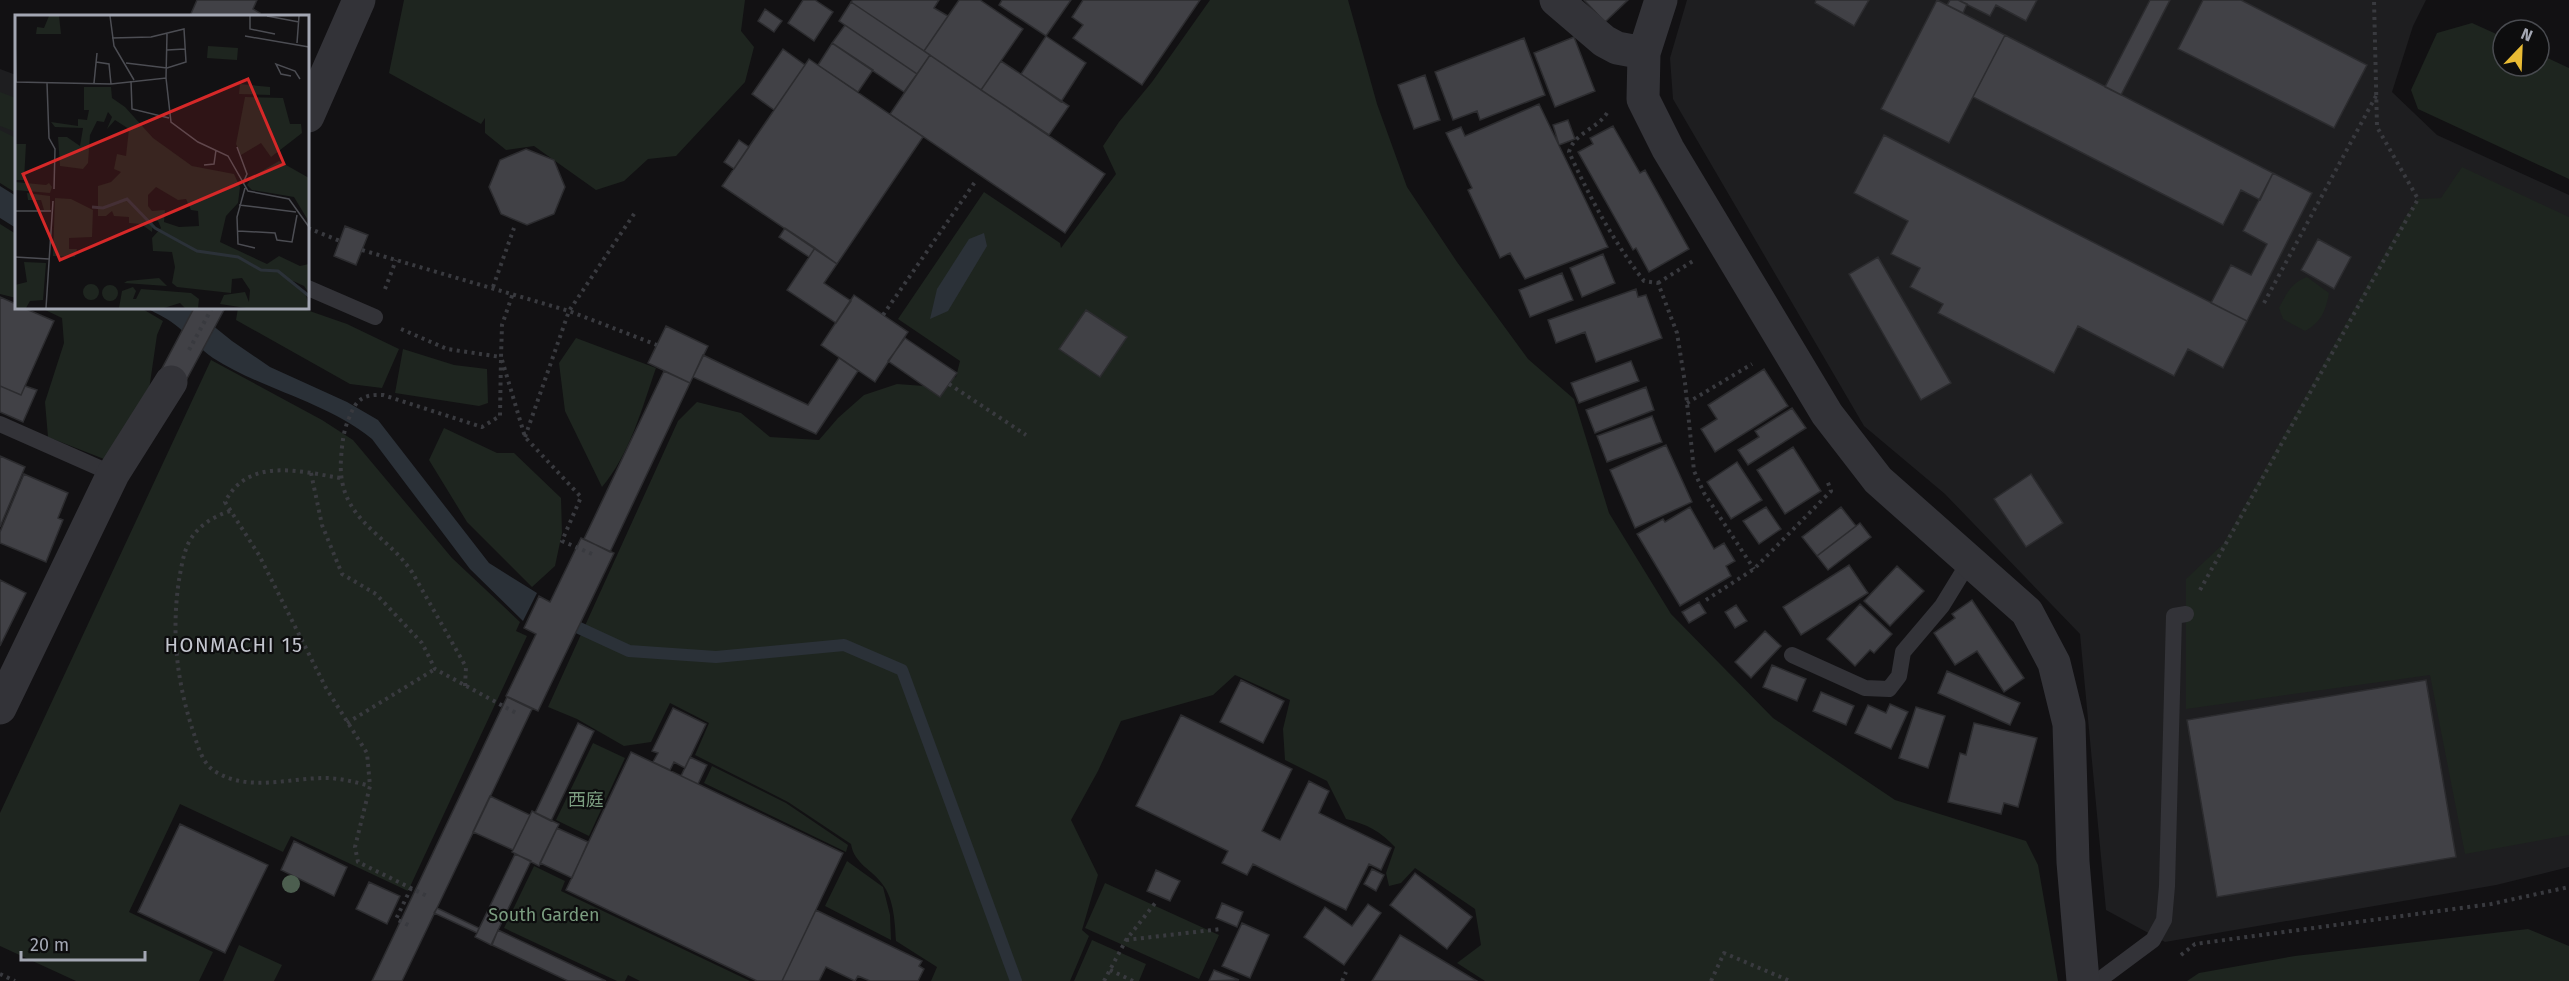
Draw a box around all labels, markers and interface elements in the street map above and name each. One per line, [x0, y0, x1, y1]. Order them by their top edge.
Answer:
inset map [15, 15, 309, 309]
north arrow [2491, 18, 2551, 78]
text: N [2518, 24, 2535, 45]
district label: HONMACHI 15 [164, 633, 304, 657]
park label: 西庭 [568, 789, 604, 811]
park label: South Garden [488, 904, 600, 926]
scale bar [21, 924, 146, 962]
text: 20 m [30, 934, 69, 956]

